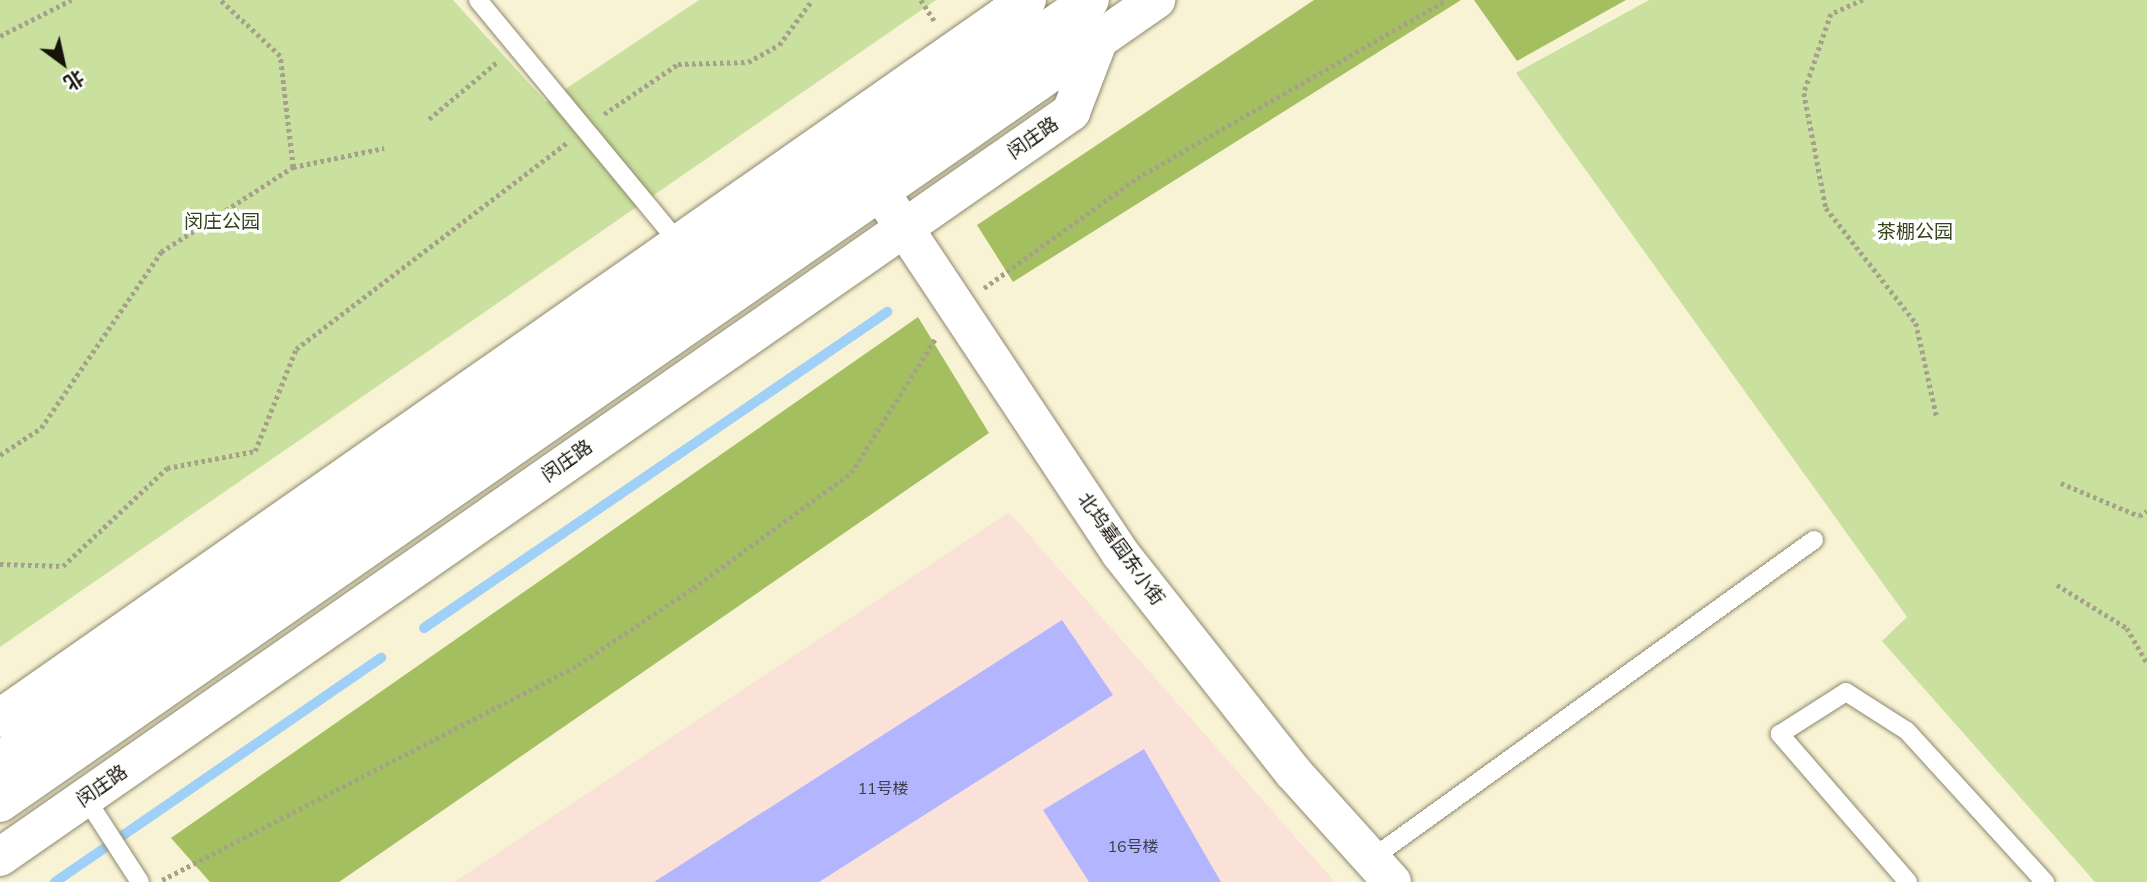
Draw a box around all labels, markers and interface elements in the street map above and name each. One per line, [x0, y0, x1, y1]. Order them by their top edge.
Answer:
north arrow [28, 28, 98, 98]
text: 北 [60, 65, 89, 96]
street label: 闵庄路 [1003, 112, 1063, 164]
park label: 闵庄公园 [184, 211, 260, 233]
park label: 茶棚公园 [1877, 221, 1953, 243]
street label: 闵庄路 [537, 435, 597, 487]
street label: 北坞嘉园东小街 [1073, 488, 1169, 610]
street label: 闵庄路 [72, 760, 132, 812]
house number: 11号楼 [857, 778, 909, 798]
house number: 16号楼 [1107, 836, 1159, 856]

